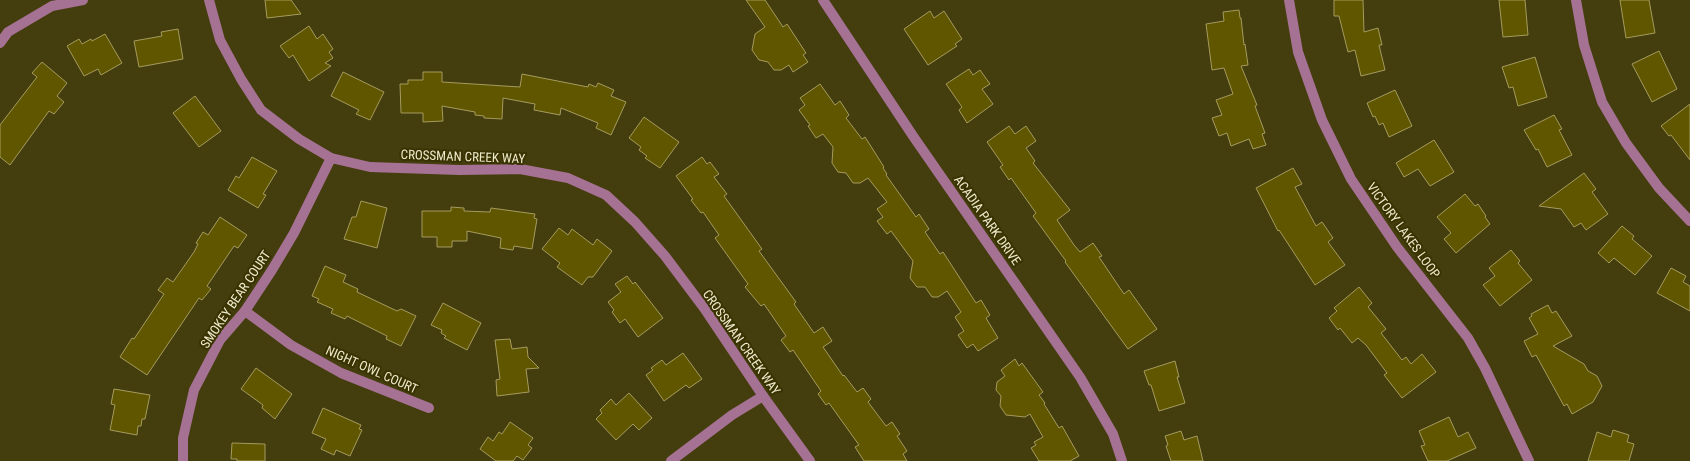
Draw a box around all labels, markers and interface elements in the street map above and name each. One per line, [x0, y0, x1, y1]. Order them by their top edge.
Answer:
street label: CROSSMAN CREEK WAY [400, 147, 526, 166]
street label: ACADIA PARK DRIVE [951, 173, 1024, 268]
street label: VICTORY LAKES LOOP [1364, 180, 1443, 281]
street label: SMOKEY BEAR COURT [197, 248, 274, 351]
street label: CROSSMAN CREEK WAY [700, 287, 784, 398]
street label: NIGHT OWL COURT [324, 342, 420, 397]

